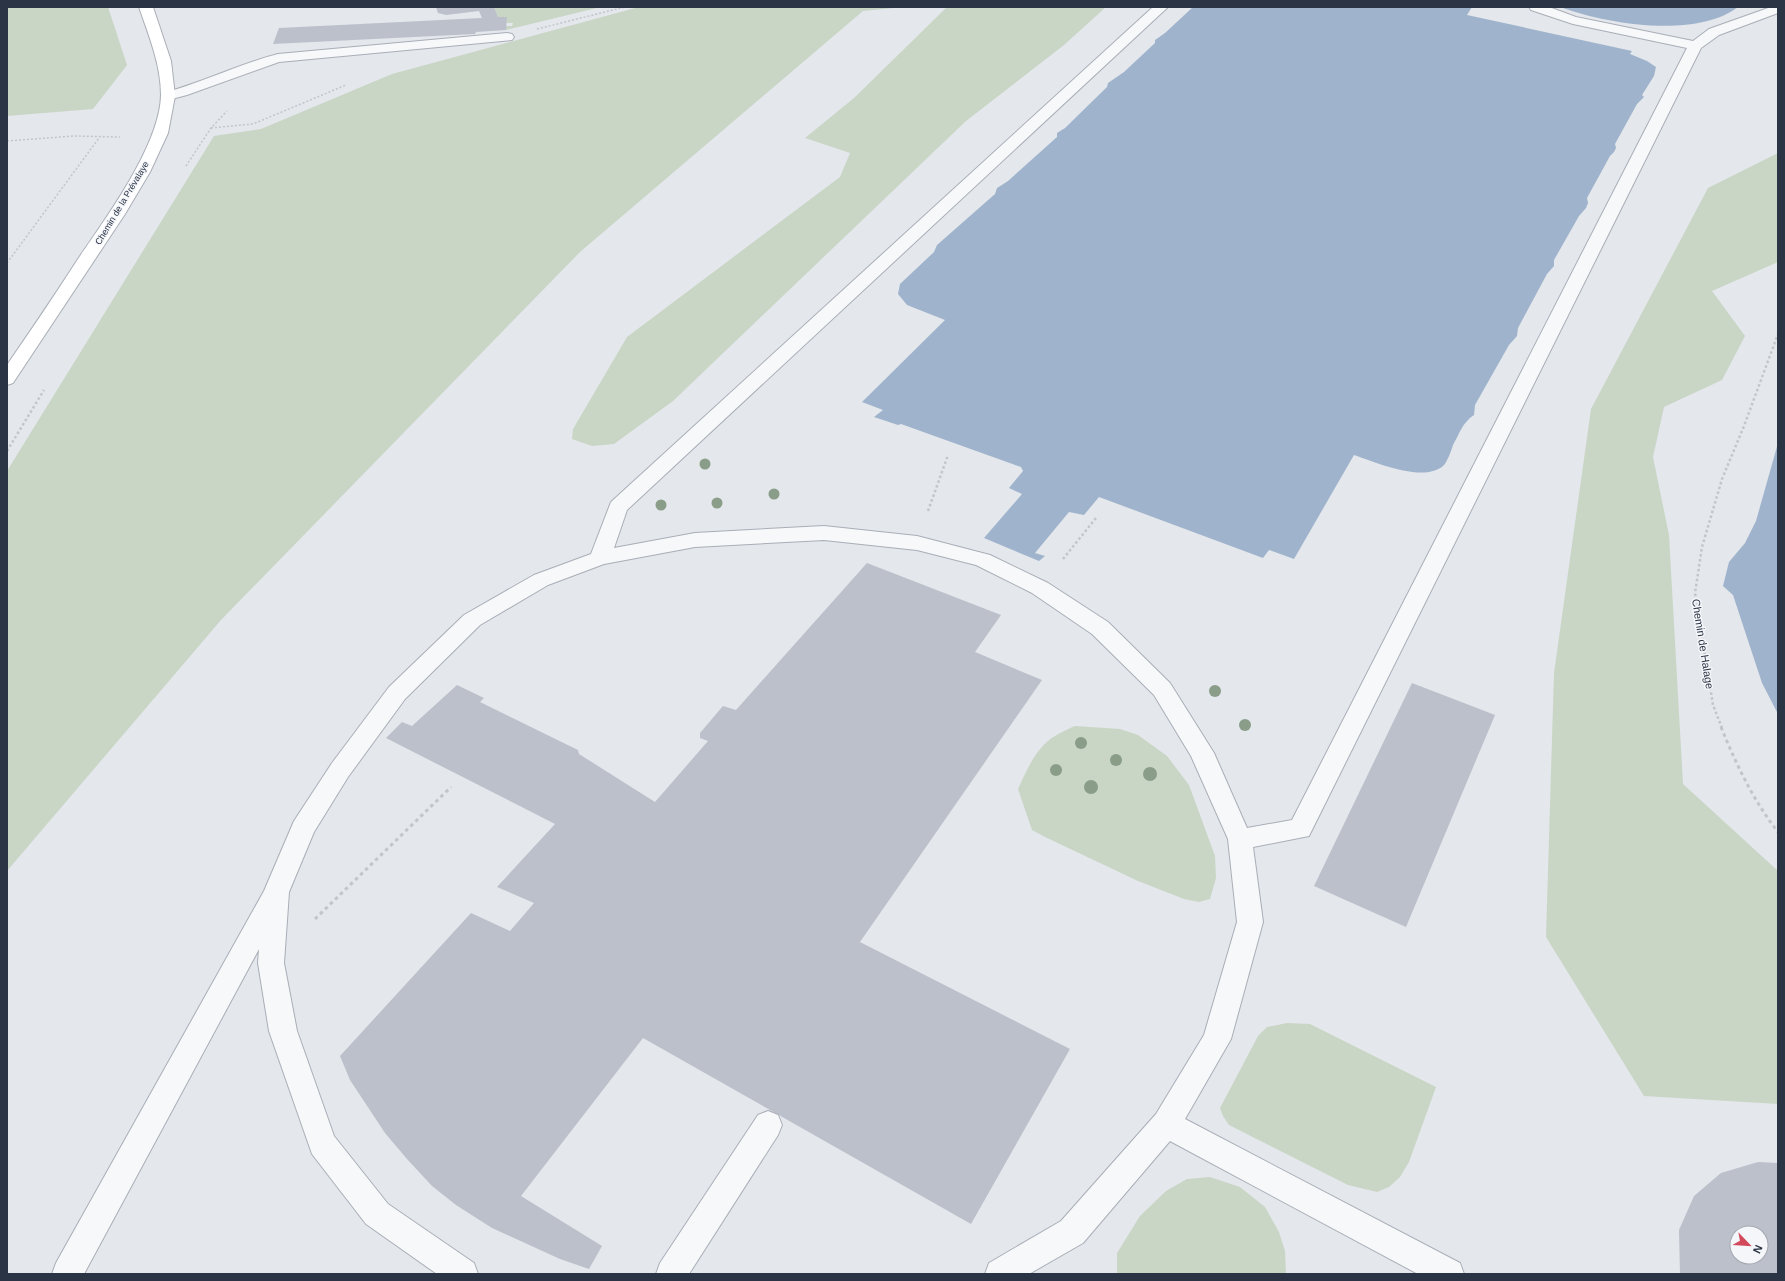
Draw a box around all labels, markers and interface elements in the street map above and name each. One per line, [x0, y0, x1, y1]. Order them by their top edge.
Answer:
street label: Chemin de la Prévalaye [93, 159, 151, 247]
street label: Chemin de Halage [1690, 598, 1716, 690]
north arrow [1729, 1225, 1769, 1265]
text: N [1751, 1243, 1765, 1255]

